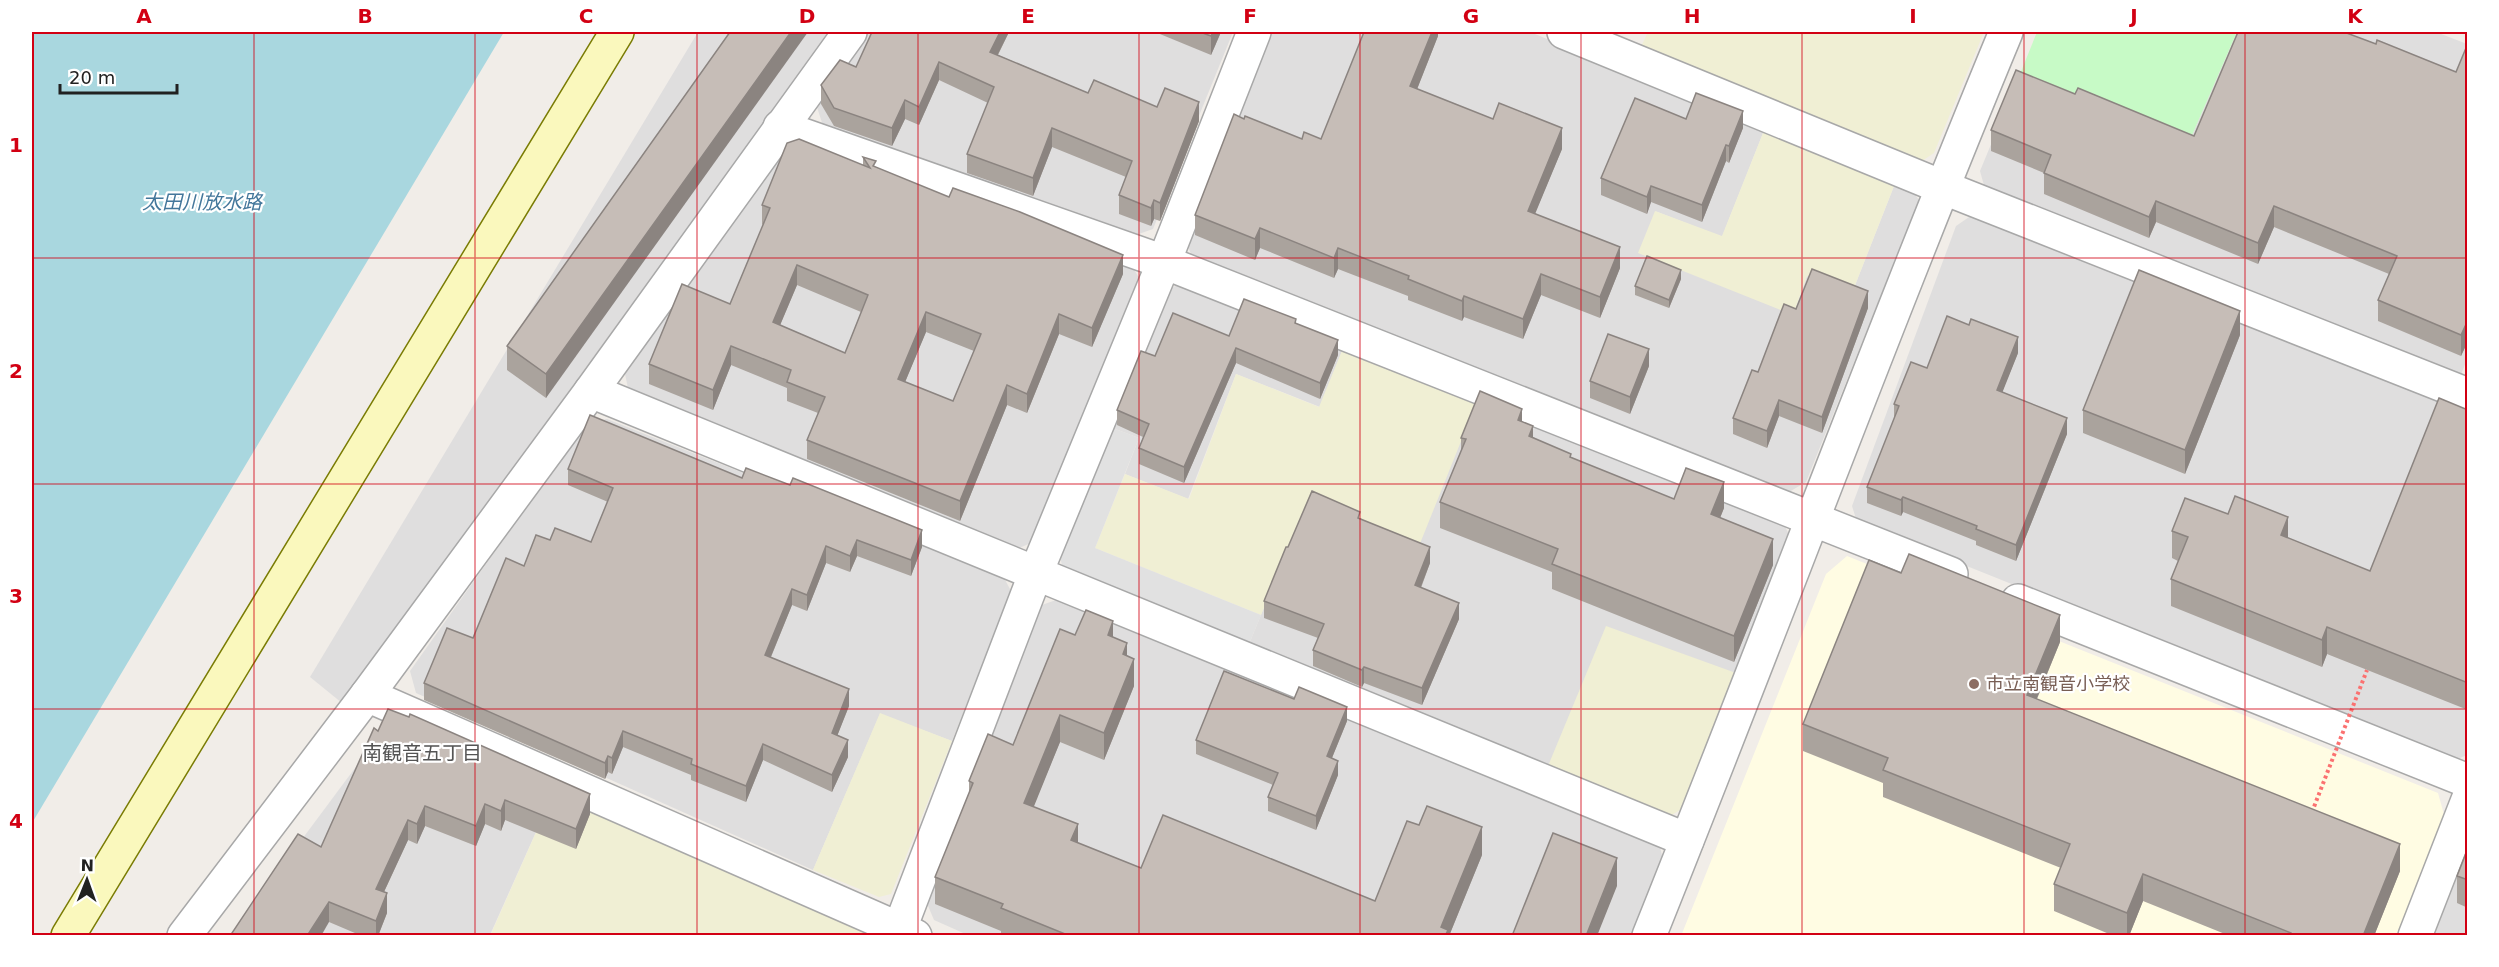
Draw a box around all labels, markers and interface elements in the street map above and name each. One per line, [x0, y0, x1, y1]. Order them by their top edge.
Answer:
text: A [136, 4, 152, 28]
text: B [357, 4, 373, 28]
text: C [579, 4, 593, 28]
text: D [799, 4, 815, 28]
text: E [1021, 4, 1035, 28]
text: F [1243, 4, 1257, 28]
text: G [1463, 4, 1479, 28]
text: H [1684, 4, 1700, 28]
text: I [1909, 4, 1917, 28]
text: J [2128, 4, 2138, 28]
text: K [2347, 4, 2364, 28]
scale bar [60, 57, 177, 95]
text: 20 m [69, 67, 115, 88]
text: 1 [9, 133, 23, 157]
water label: 太田川放水路 [142, 190, 264, 214]
text: 2 [9, 359, 23, 383]
text: 3 [9, 584, 23, 608]
place label: 市立南観音小学校 [1986, 673, 2130, 694]
marker: 市立南観音小学校 [1967, 677, 1981, 691]
district label: 南観音五丁目 [362, 741, 482, 765]
text: 4 [9, 809, 23, 833]
north arrow [57, 850, 117, 910]
text: N [80, 856, 94, 875]

